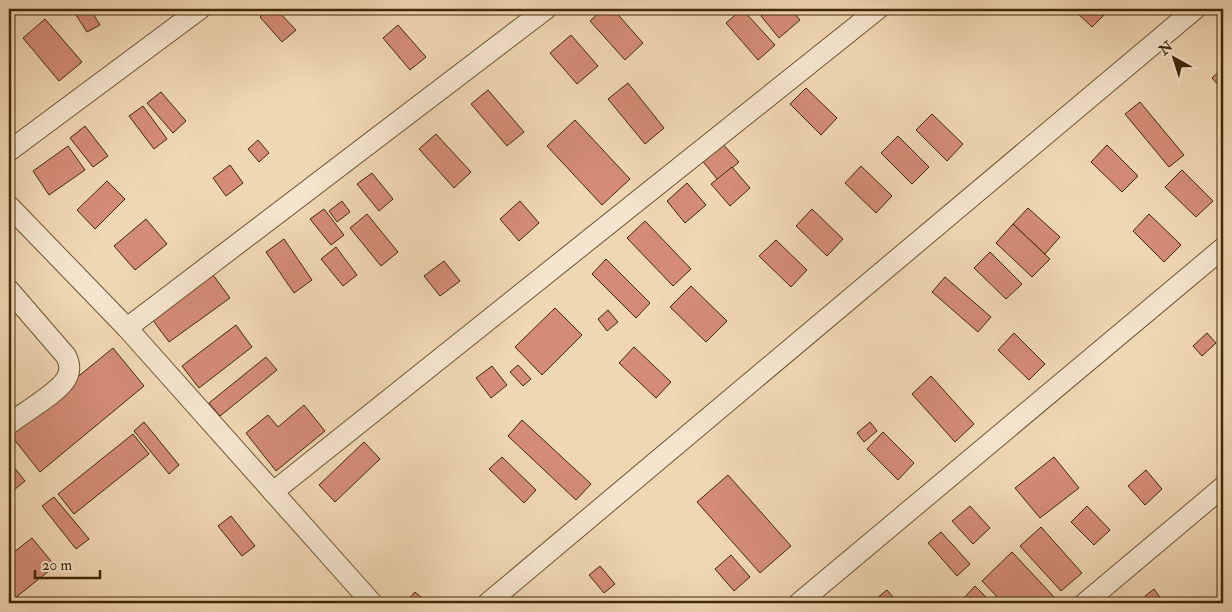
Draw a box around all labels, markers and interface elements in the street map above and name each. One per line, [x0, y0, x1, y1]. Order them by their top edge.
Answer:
north arrow [1150, 32, 1200, 82]
text: N [1155, 37, 1177, 59]
scale bar [35, 547, 100, 579]
text: 20 m [42, 556, 72, 575]

